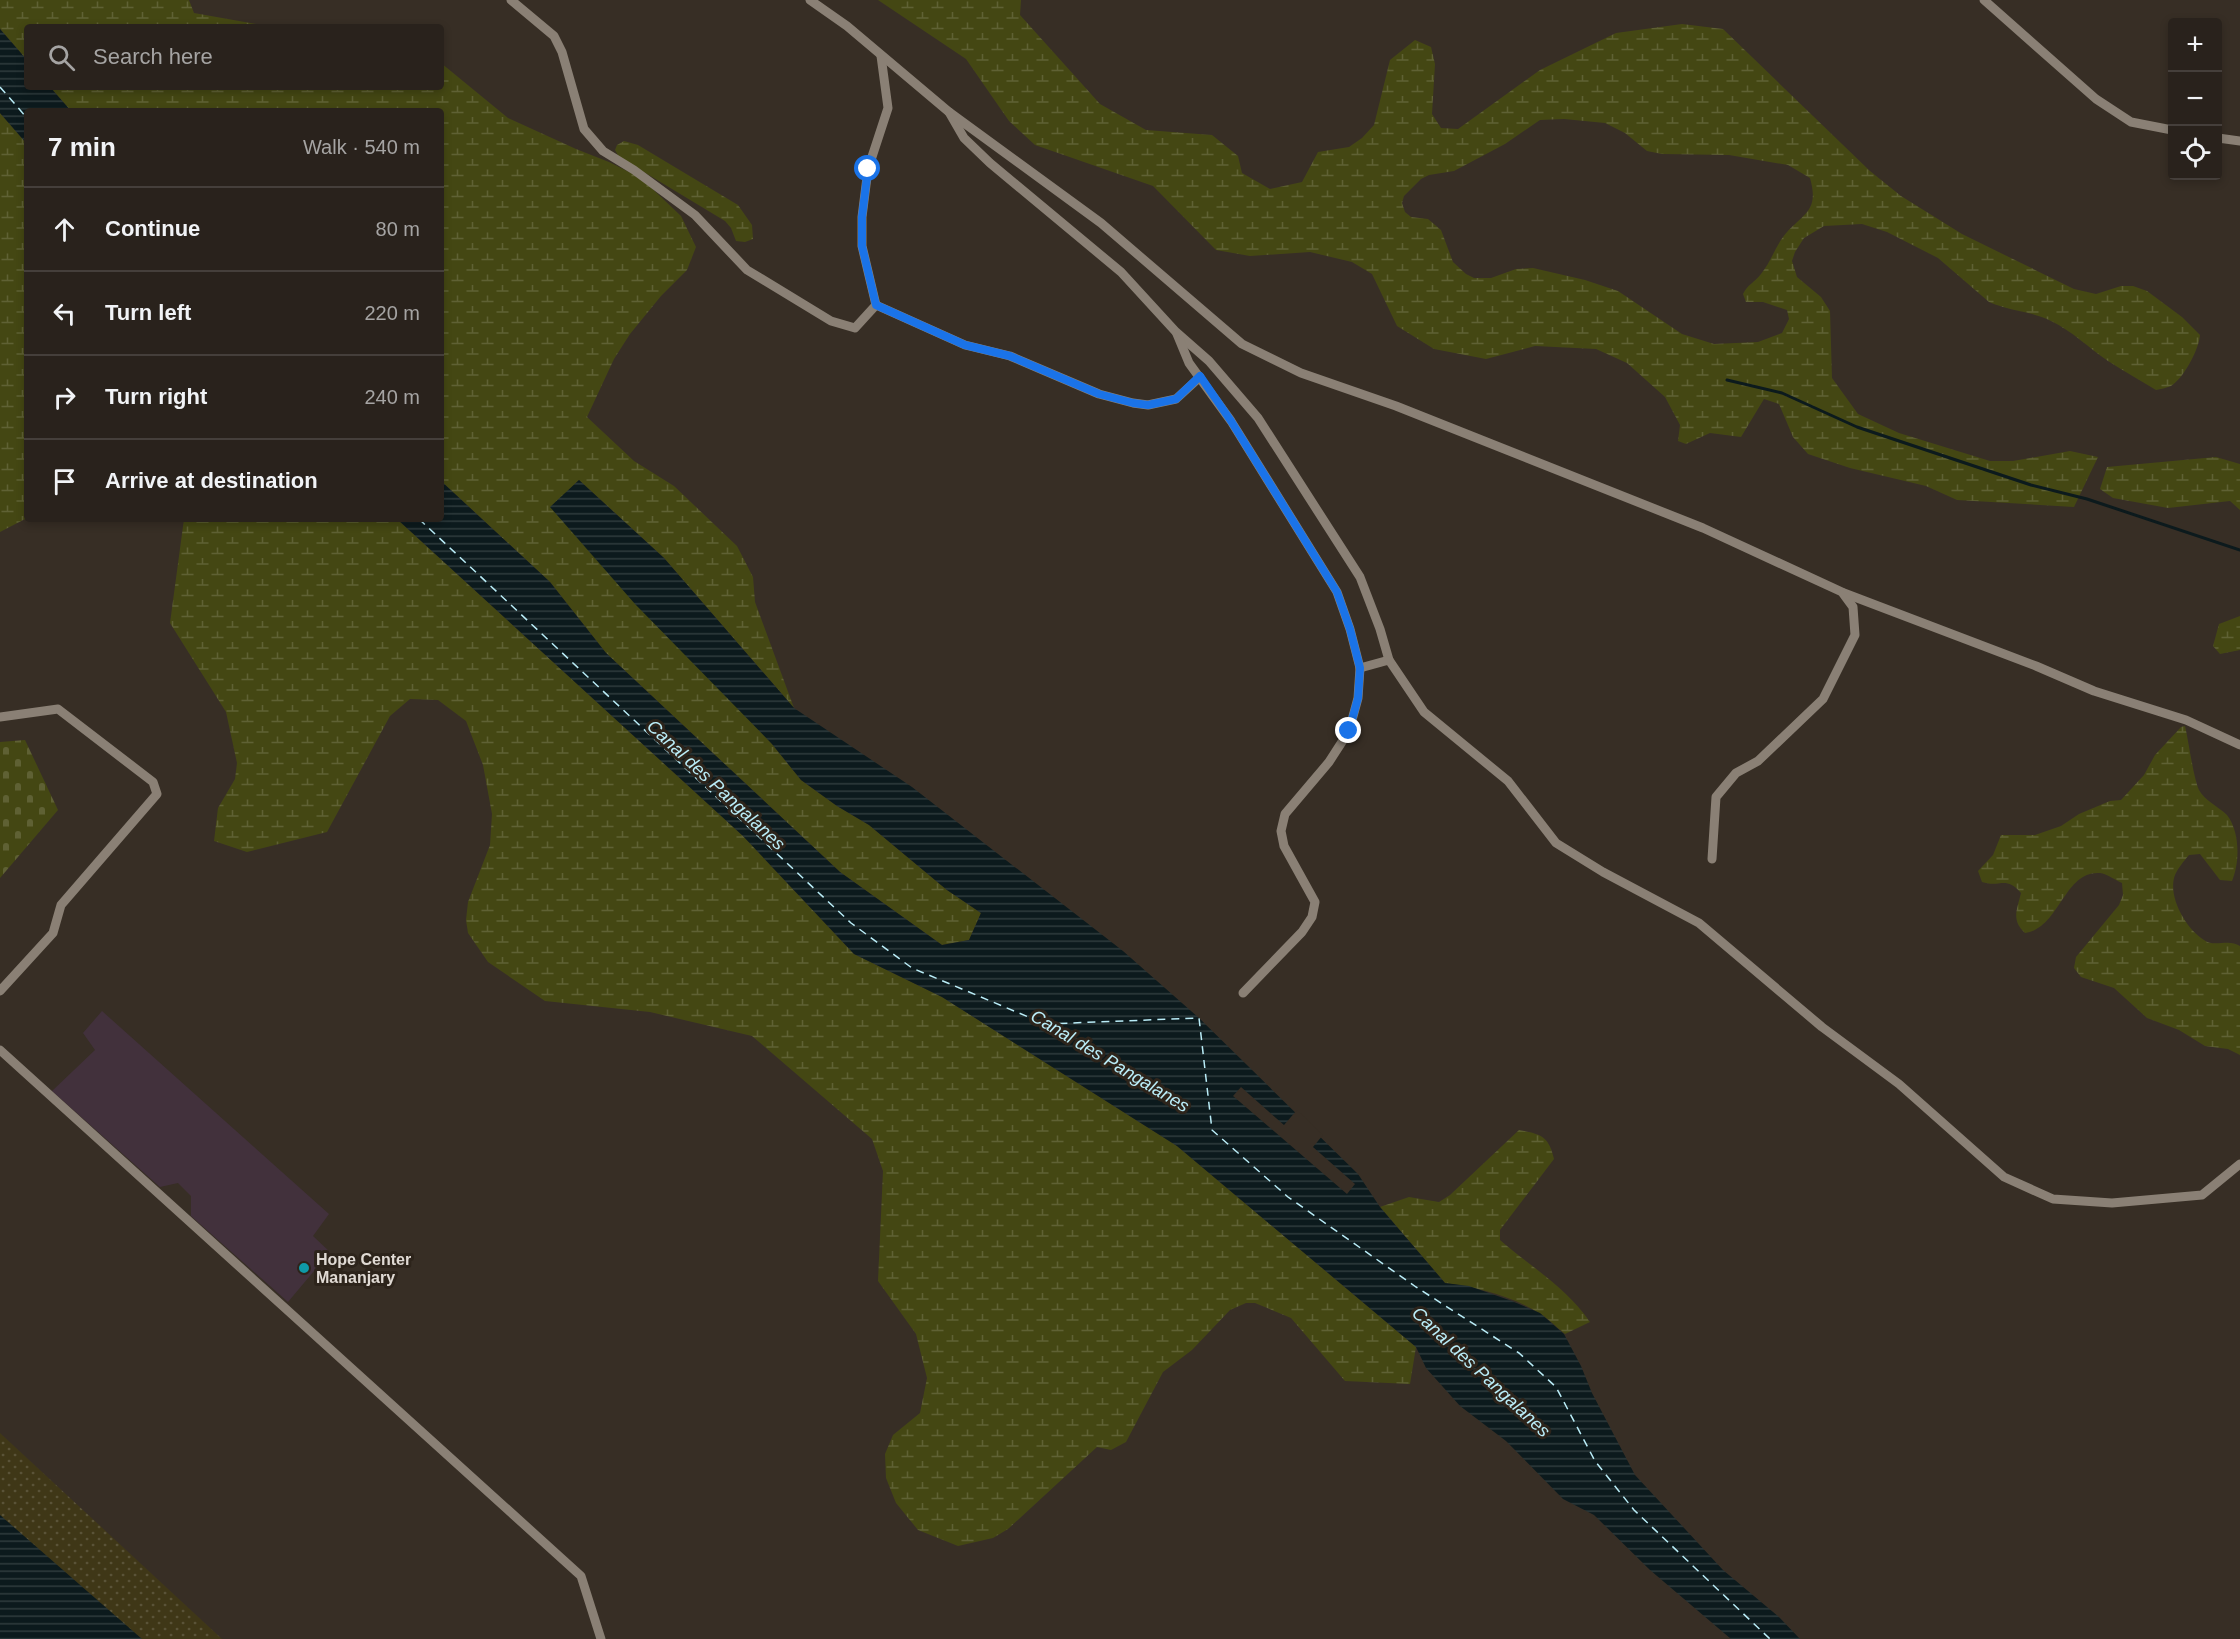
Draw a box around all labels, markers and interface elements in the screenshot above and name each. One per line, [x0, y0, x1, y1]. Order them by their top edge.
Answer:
map controls [2168, 18, 2222, 180]
button: + [2168, 18, 2222, 72]
search box [24, 24, 444, 90]
icon: search [45, 41, 78, 74]
text: Search here [93, 44, 213, 69]
button: − [2168, 72, 2222, 126]
button: locate [2168, 126, 2222, 180]
text: 7 min [48, 132, 116, 162]
text: Walk · 540 m [303, 136, 420, 158]
route start [854, 155, 880, 181]
icon: ahead [48, 213, 81, 246]
text: Continue [105, 216, 200, 241]
text: 80 m [376, 218, 420, 240]
icon: left [48, 297, 81, 330]
text: Turn left [105, 300, 191, 325]
text: 220 m [364, 302, 420, 324]
icon: right [48, 381, 81, 414]
text: Turn right [105, 384, 207, 409]
text: 240 m [364, 386, 420, 408]
icon: arrive [48, 465, 81, 498]
text: Arrive at destination [105, 468, 318, 493]
water label: Canal des Pangalanes [643, 716, 789, 854]
route end [1335, 717, 1361, 743]
water label: Canal des Pangalanes [1027, 1006, 1193, 1116]
place label: Hope Center Mananjary [316, 1251, 411, 1286]
marker: Hope Center Mananjary [297, 1261, 311, 1275]
water label: Canal des Pangalanes [1408, 1303, 1554, 1441]

